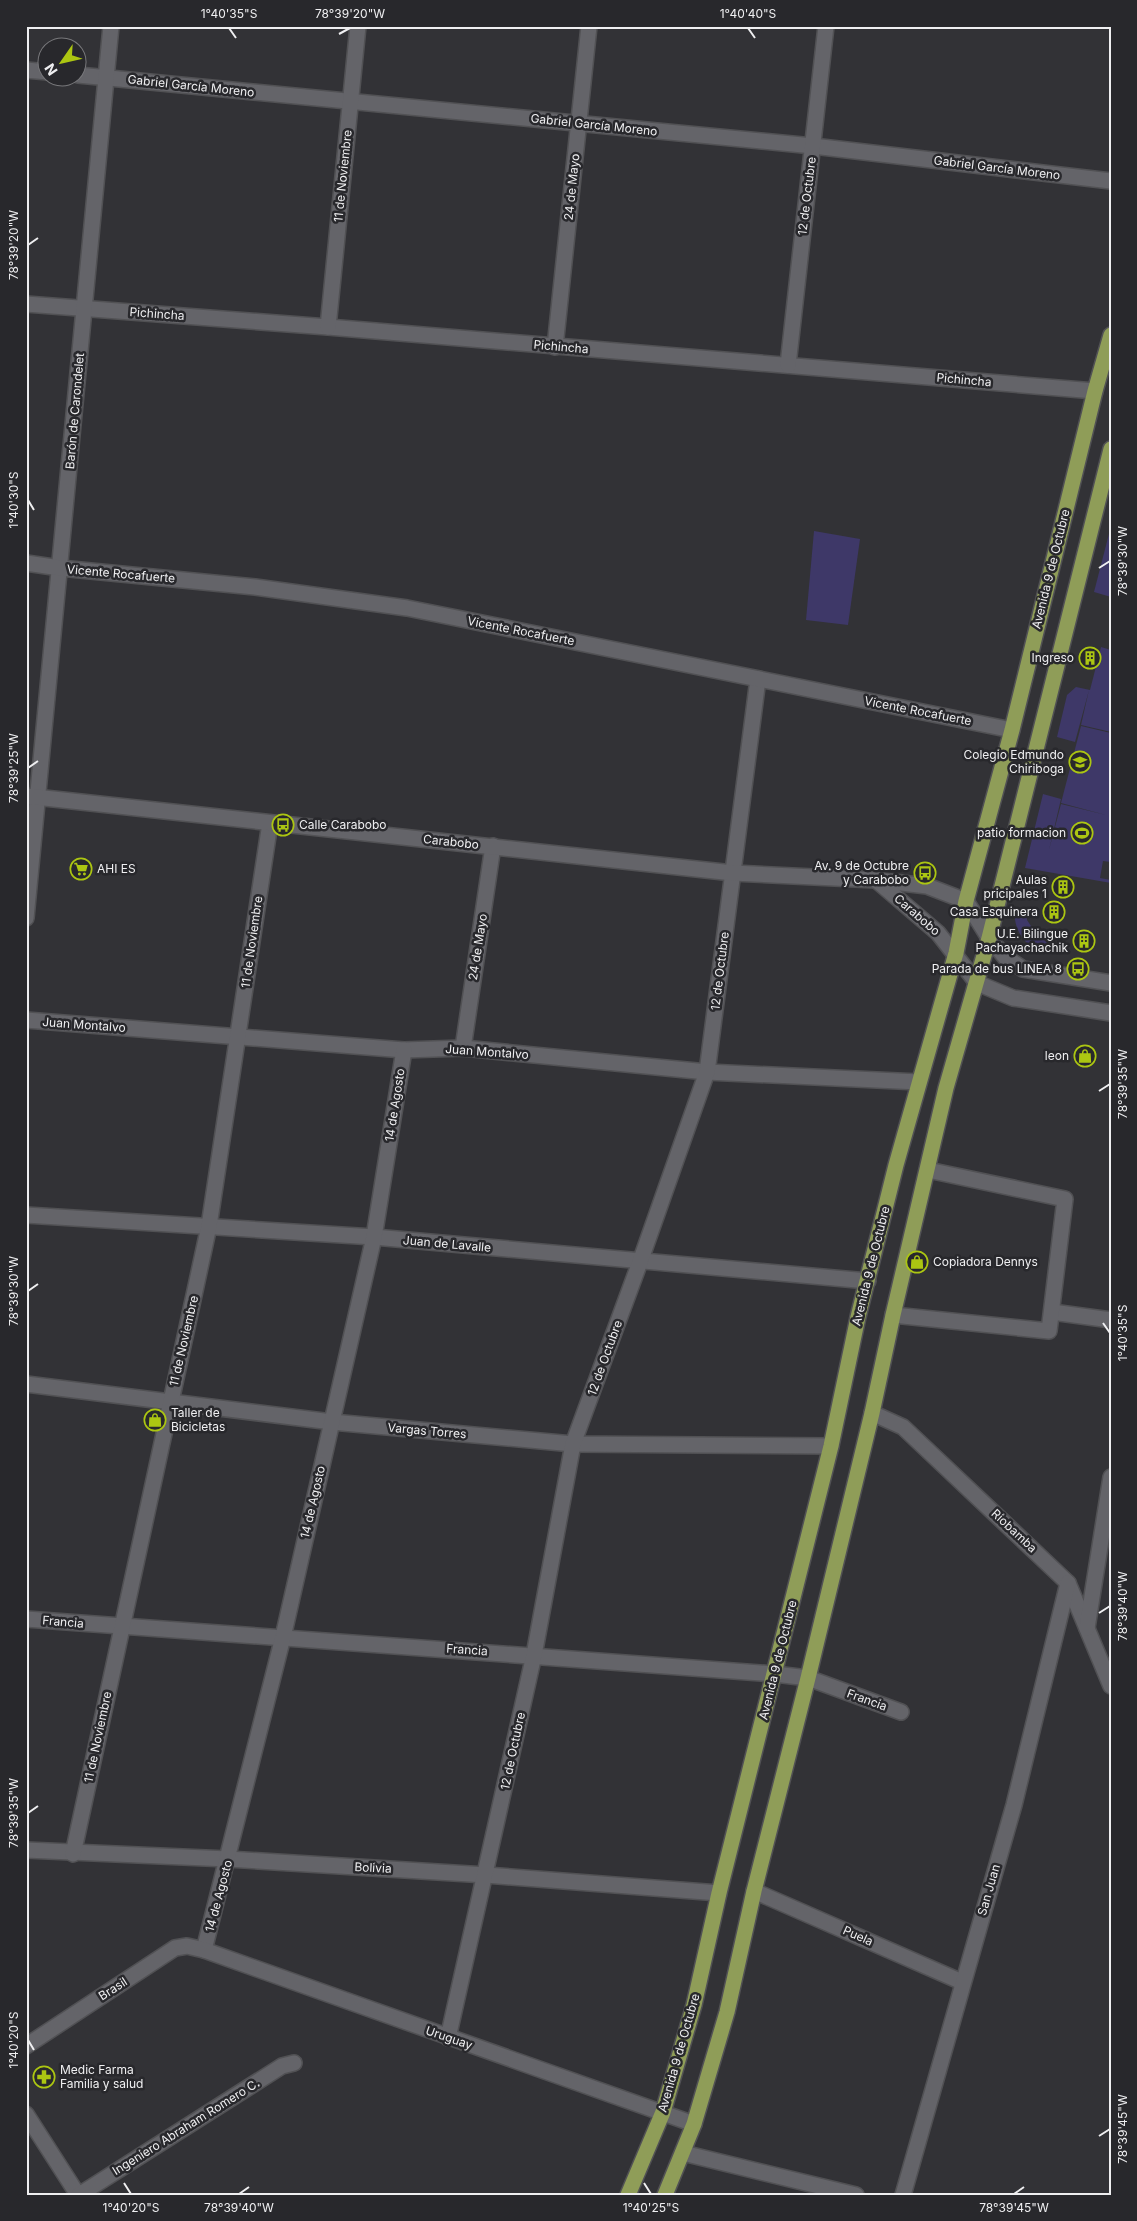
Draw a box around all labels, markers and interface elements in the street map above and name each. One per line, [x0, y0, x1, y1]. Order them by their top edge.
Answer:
text: 1°40'35"S [201, 6, 258, 21]
text: 78°39'20"W [315, 6, 385, 21]
text: 1°40'40"S [720, 6, 777, 21]
north arrow [38, 38, 88, 88]
text: N [41, 60, 61, 79]
street label: Gabriel García Moreno [127, 71, 255, 100]
street label: Gabriel García Moreno [530, 110, 658, 139]
street label: 11 de Noviembre [330, 129, 355, 223]
street label: Gabriel García Moreno [933, 152, 1061, 183]
street label: 24 de Mayo [561, 153, 582, 221]
street label: 12 de Octubre [794, 156, 819, 236]
text: 78°39'20"W [6, 210, 21, 280]
street label: Pichincha [129, 304, 185, 323]
street label: Pichincha [533, 337, 589, 356]
street label: Barón de Carondelet [62, 352, 87, 470]
street label: Pichincha [936, 370, 992, 389]
text: 1°40'30"S [6, 471, 21, 529]
street label: Avenida 9 de Octubre [1028, 508, 1073, 630]
text: 78°39'30"W [1115, 526, 1130, 596]
street label: Vicente Rocafuerte [66, 561, 176, 586]
street label: Vicente Rocafuerte [466, 613, 576, 648]
building icon: Ingreso [1078, 646, 1102, 670]
place label: Ingreso [1031, 650, 1074, 665]
street label: Vicente Rocafuerte [863, 693, 973, 728]
text: 78°39'25"W [6, 733, 21, 803]
place label: Colegio Edmundo Chiriboga [964, 747, 1064, 776]
school or university icon: Colegio Edmundo Chiriboga [1068, 750, 1092, 774]
bus stop icon: Calle Carabobo [271, 813, 295, 837]
place label: Calle Carabobo [299, 817, 387, 832]
sports icon: patio formacion [1070, 821, 1094, 845]
place label: patio formacion [977, 825, 1066, 840]
street label: Carabobo [422, 831, 480, 852]
supermarket icon: AHI ES [69, 857, 93, 881]
place label: Av. 9 de Octubre y Carabobo [814, 858, 909, 887]
place label: AHI ES [97, 861, 136, 876]
bus stop icon: Av. 9 de Octubre y Carabobo [913, 861, 937, 885]
place label: Aulas pricipales 1 [984, 872, 1047, 901]
building icon: Aulas pricipales 1 [1051, 875, 1075, 899]
street label: Carabobo [891, 891, 943, 939]
street label: 11 de Noviembre [238, 895, 265, 989]
building icon: Casa Esquinera [1042, 900, 1066, 924]
place label: Casa Esquinera [950, 904, 1038, 919]
street label: 24 de Mayo [465, 913, 490, 981]
place label: U.E. Bilingue Pachayachachik [976, 926, 1068, 955]
building icon: U.E. Bilingue Pachayachachik [1072, 929, 1096, 953]
street label: 12 de Octubre [707, 931, 732, 1011]
bus stop icon: Parada de bus LINEA 8 [1066, 957, 1090, 981]
place label: Parada de bus LINEA 8 [932, 961, 1062, 976]
street label: Juan Montalvo [42, 1014, 126, 1035]
street label: Juan Montalvo [445, 1041, 529, 1062]
shop icon: leon [1073, 1044, 1097, 1068]
place label: leon [1045, 1048, 1069, 1063]
text: 78°39'35"W [1115, 1049, 1130, 1119]
street label: 14 de Agosto [381, 1067, 408, 1143]
street label: Avenida 9 de Octubre [848, 1205, 893, 1327]
street label: Juan de Lavalle [402, 1232, 492, 1255]
shop icon: Copiadora Dennys [905, 1250, 929, 1274]
place label: Copiadora Dennys [933, 1254, 1038, 1269]
text: 78°39'30"W [6, 1256, 21, 1326]
street label: 11 de Noviembre [166, 1294, 201, 1388]
text: 1°40'35"S [1115, 1304, 1130, 1361]
street label: 12 de Octubre [584, 1318, 625, 1398]
place label: Taller de Bicicletas [171, 1405, 225, 1434]
shop icon: Taller de Bicicletas [143, 1408, 167, 1432]
street label: Vargas Torres [387, 1420, 467, 1441]
street label: 14 de Agosto [297, 1464, 328, 1540]
street label: Riobamba [988, 1506, 1040, 1555]
text: 78°39'40"W [1115, 1571, 1130, 1641]
street label: Avenida 9 de Octubre [755, 1599, 800, 1721]
street label: Francia [42, 1612, 84, 1631]
street label: Francia [446, 1641, 488, 1658]
street label: Francia [845, 1685, 889, 1714]
street label: 11 de Noviembre [81, 1690, 114, 1784]
street label: 12 de Octubre [497, 1711, 528, 1791]
text: 78°39'35"W [6, 1778, 21, 1848]
street label: 14 de Agosto [202, 1858, 235, 1934]
street label: Bolivia [354, 1859, 392, 1876]
street label: San Juan [974, 1862, 1003, 1917]
street label: Puela [841, 1922, 876, 1949]
street label: Brasil [96, 1974, 130, 2003]
street label: Avenida 9 de Octubre [654, 1992, 703, 2114]
text: 1°40'20"S [6, 2011, 21, 2068]
street label: Uruguay [424, 2023, 475, 2053]
place label: Medic Farma Familia y salud [60, 2062, 143, 2091]
pharmacy icon: Medic Farma Familia y salud [32, 2065, 56, 2089]
street label: Ingeniero Abraham Romero C. [109, 2075, 262, 2178]
text: 78°39'45"W [1115, 2094, 1130, 2164]
text: 1°40'20"S [103, 2200, 160, 2215]
text: 78°39'40"W [204, 2200, 274, 2215]
text: 1°40'25"S [623, 2200, 680, 2215]
text: 78°39'45"W [979, 2200, 1049, 2215]

